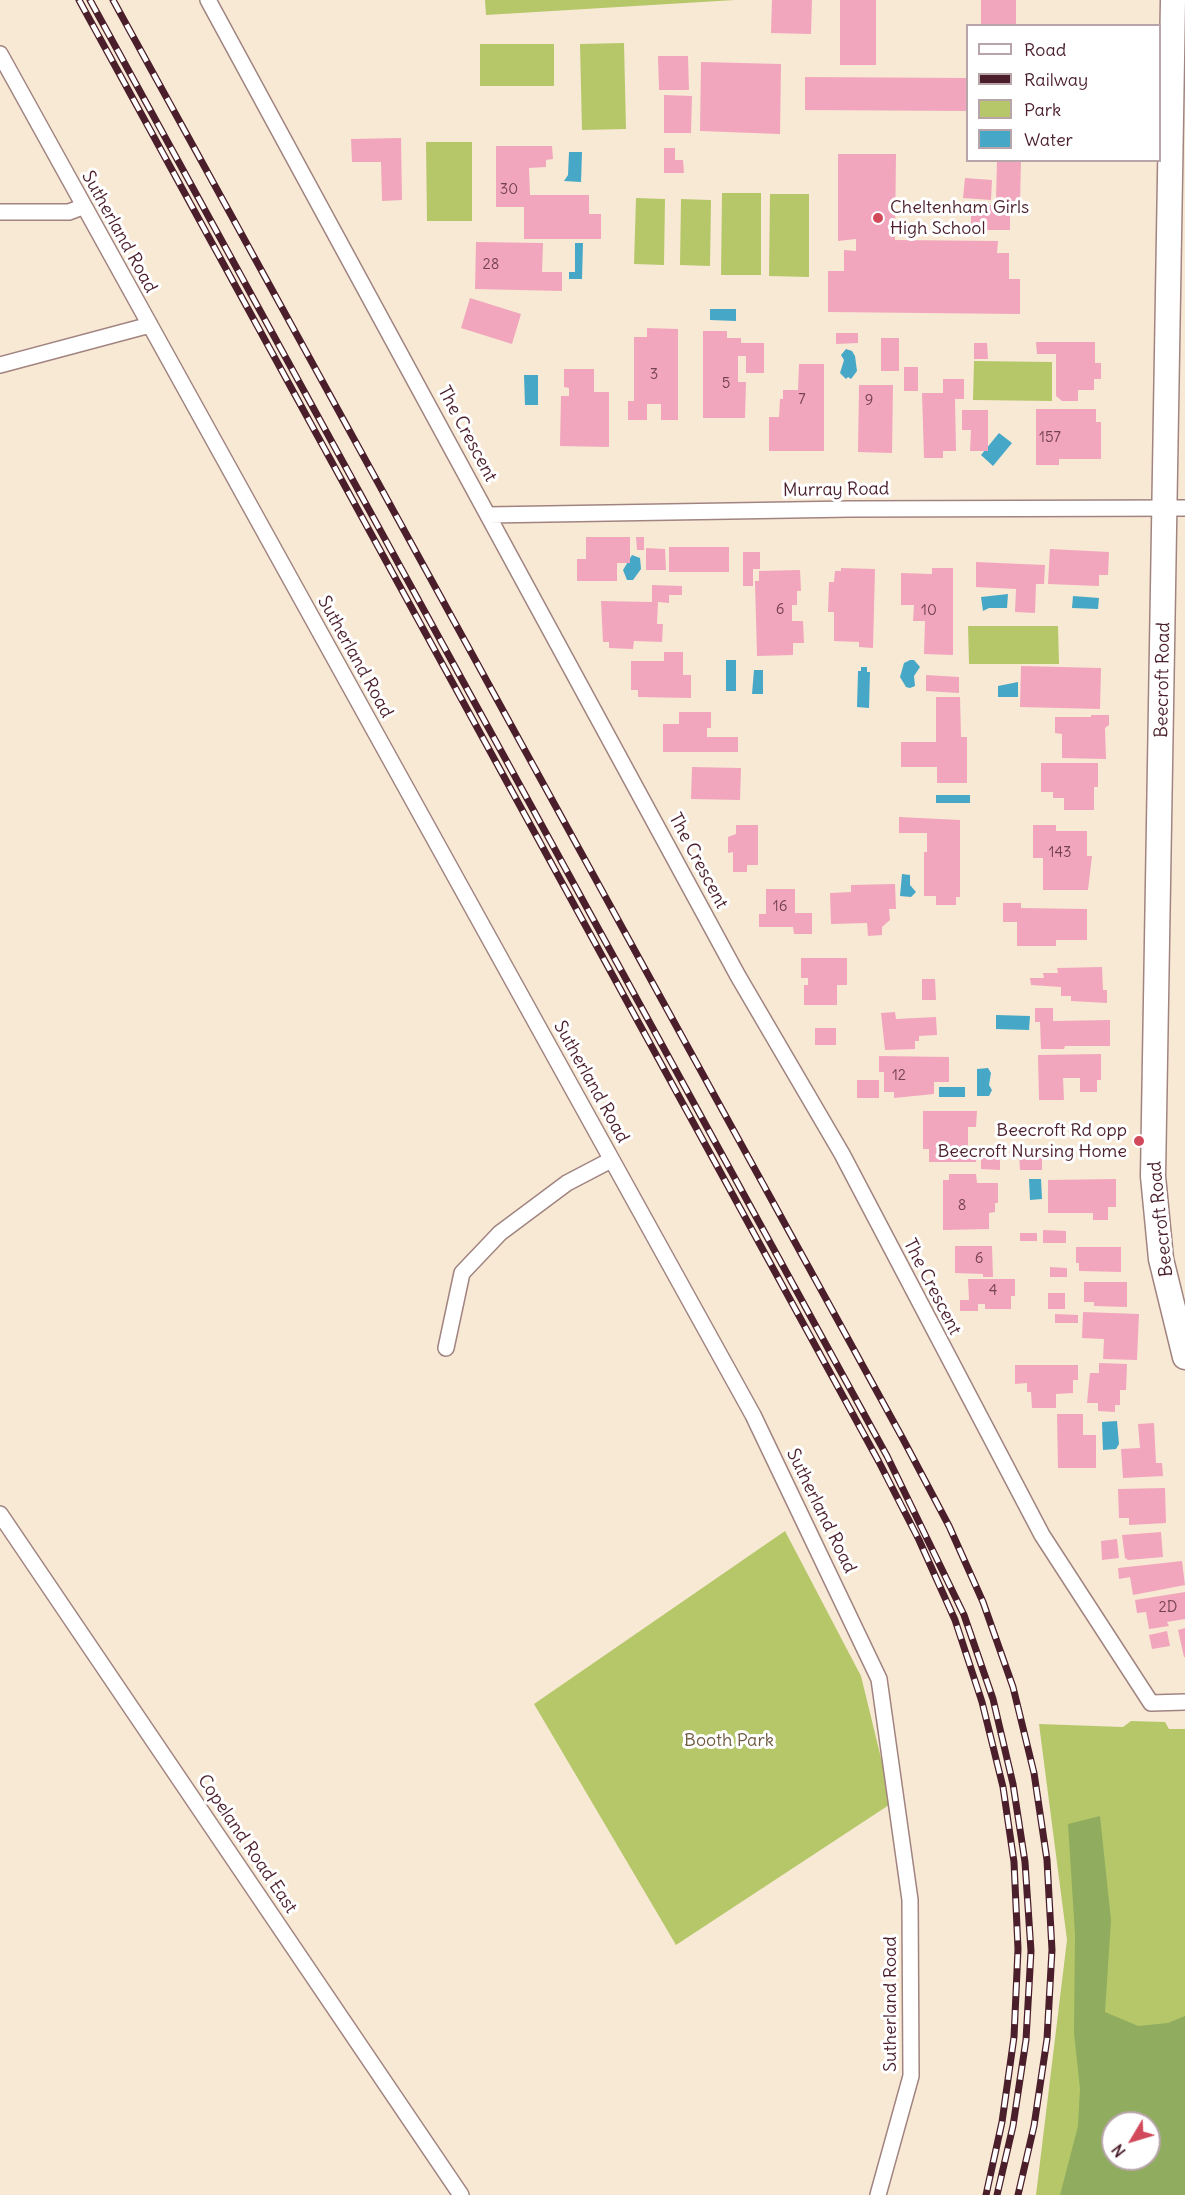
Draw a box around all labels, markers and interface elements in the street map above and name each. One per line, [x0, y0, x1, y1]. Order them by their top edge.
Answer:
legend [966, 24, 1161, 162]
text: Road [1024, 38, 1066, 61]
text: Railway [1024, 68, 1088, 91]
text: Park [1024, 98, 1061, 121]
text: Water [1024, 128, 1073, 151]
street label: Sutherland Road [77, 167, 161, 297]
house number: 30 [500, 181, 518, 199]
place label: Cheltenham Girls High School [890, 197, 1029, 240]
marker: Cheltenham Girls High School [871, 211, 885, 225]
house number: 28 [483, 256, 499, 274]
house number: 3 [650, 366, 658, 384]
house number: 5 [722, 375, 730, 393]
street label: The Crescent [433, 383, 501, 485]
house number: 7 [798, 391, 806, 409]
house number: 9 [865, 392, 873, 410]
house number: 157 [1039, 429, 1061, 447]
street label: Murray Road [783, 478, 889, 502]
street label: Sutherland Road [313, 592, 397, 722]
house number: 6 [776, 601, 784, 619]
house number: 10 [921, 602, 937, 620]
street label: Beecroft Road [1151, 622, 1175, 738]
street label: The Crescent [664, 810, 732, 912]
house number: 143 [1048, 844, 1072, 862]
house number: 16 [773, 898, 787, 916]
street label: Sutherland Road [549, 1017, 633, 1147]
house number: 12 [892, 1067, 906, 1085]
place label: Beecroft Rd opp Beecroft Nursing Home [938, 1120, 1127, 1162]
marker: Beecroft Rd opp Beecroft Nursing Home [1132, 1134, 1146, 1148]
street label: Beecroft Road [1144, 1160, 1178, 1278]
house number: 8 [958, 1197, 966, 1215]
street label: The Crescent [899, 1235, 965, 1339]
house number: 6 [975, 1250, 983, 1268]
house number: 4 [989, 1282, 997, 1300]
street label: Sutherland Road [782, 1445, 860, 1577]
house number: 2D [1159, 1599, 1177, 1617]
park label: Booth Park [684, 1730, 774, 1752]
street label: Copeland Road East [193, 1771, 301, 1917]
street label: Sutherland Road [880, 1936, 902, 2072]
north arrow [1101, 2111, 1161, 2171]
text: N [1107, 2140, 1130, 2161]

